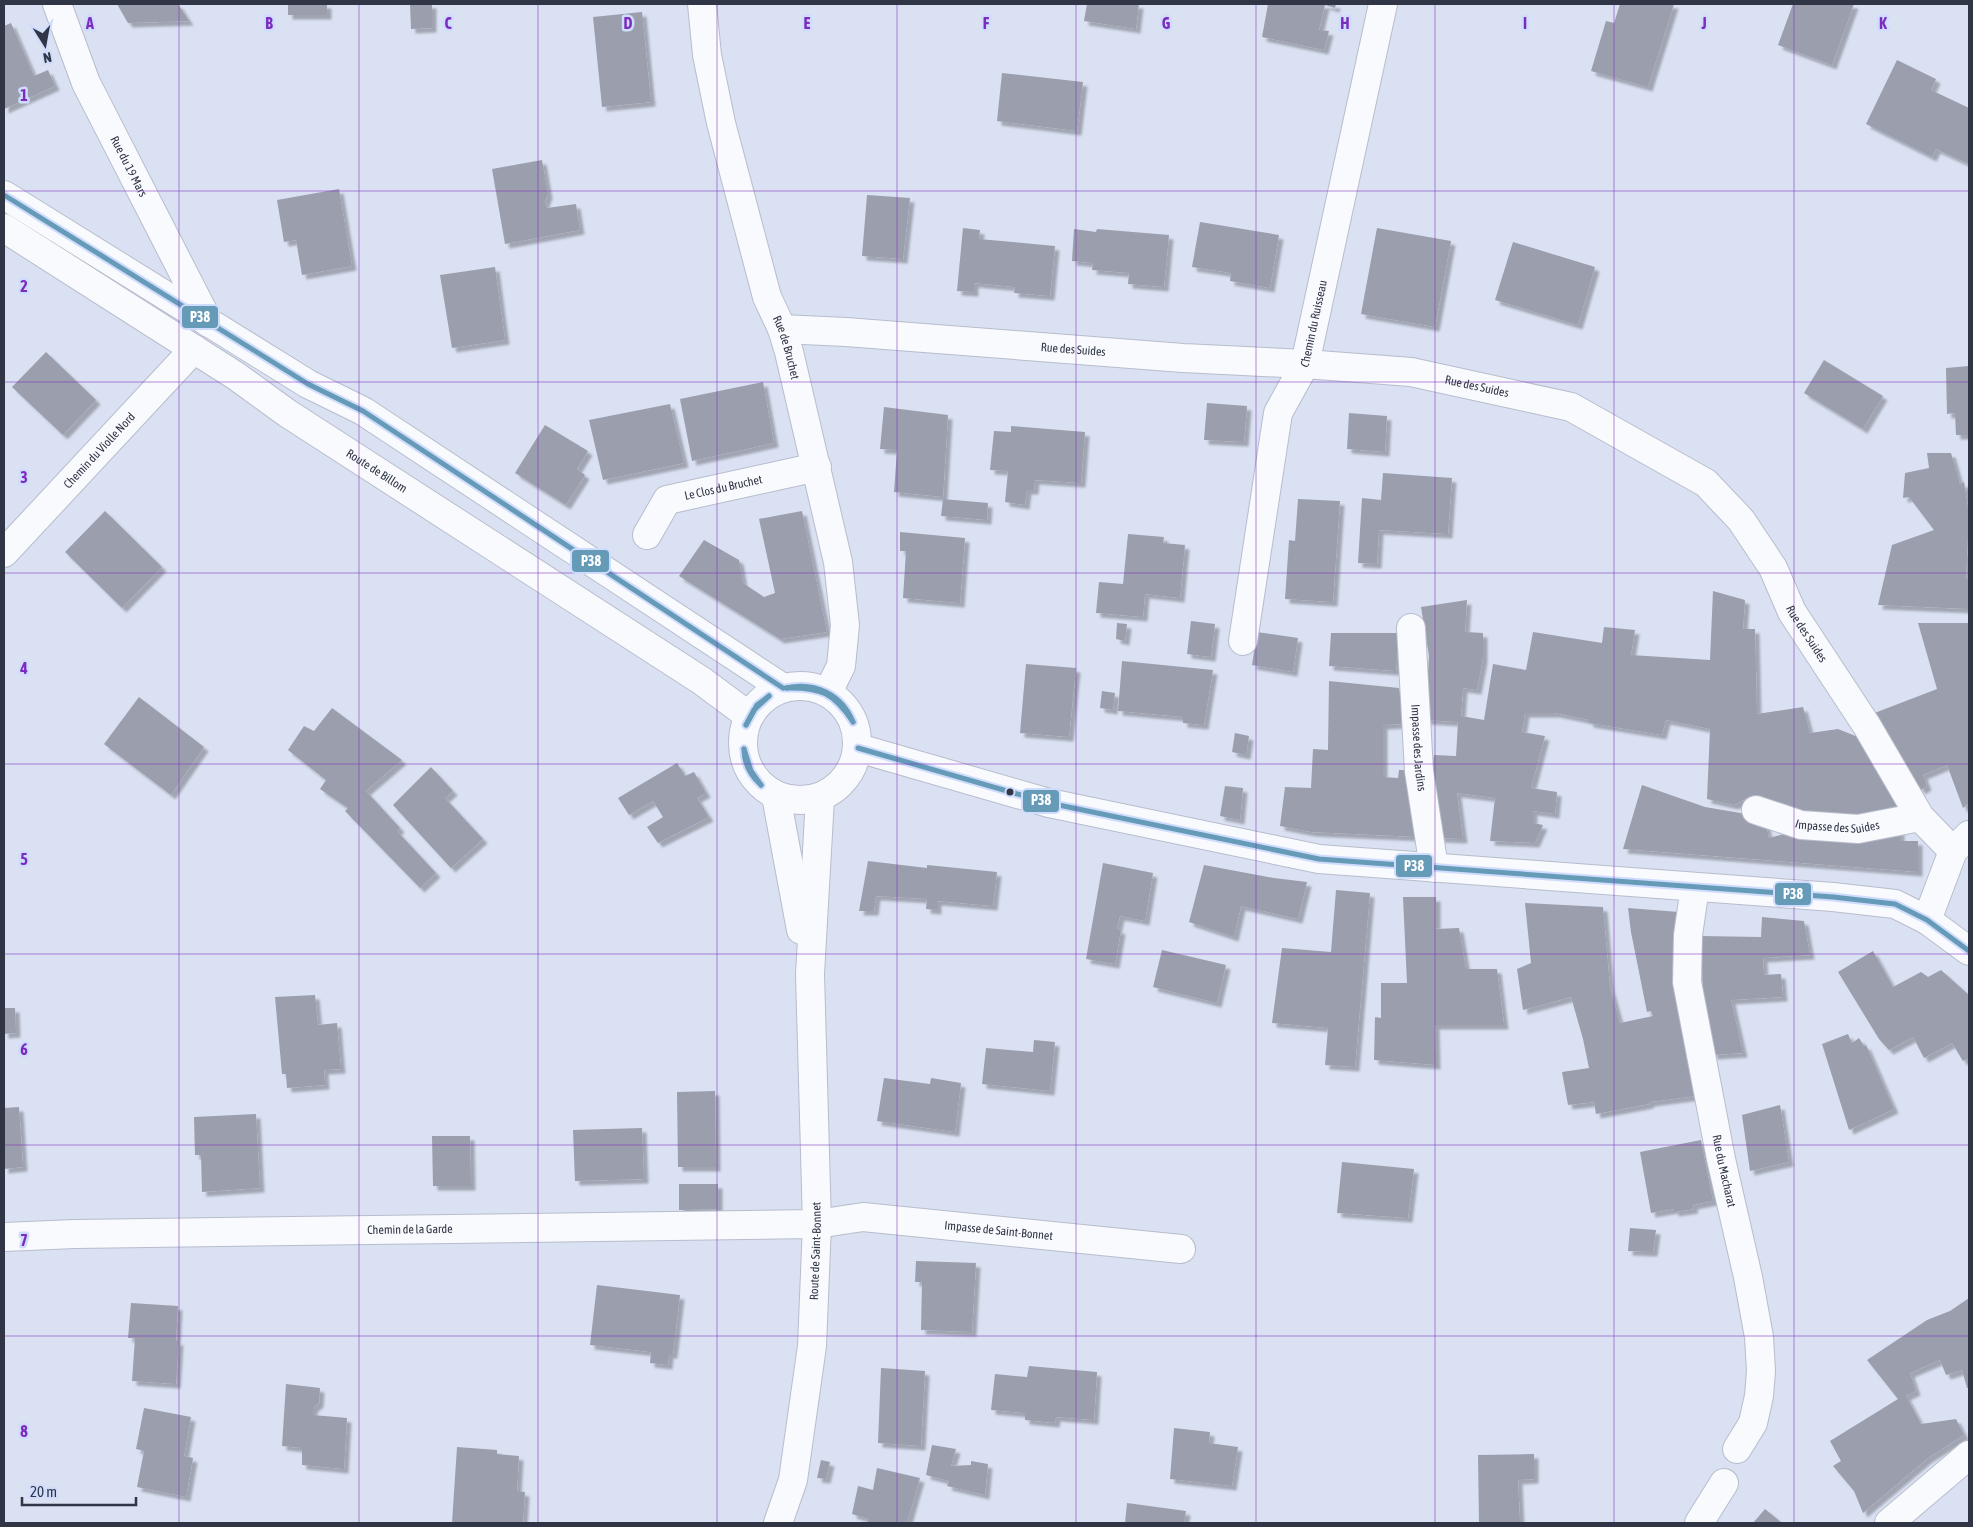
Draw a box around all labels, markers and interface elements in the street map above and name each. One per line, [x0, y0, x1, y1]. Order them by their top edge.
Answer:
text: A [85, 14, 94, 32]
text: B [265, 14, 273, 32]
text: C [444, 14, 452, 32]
text: D [624, 14, 633, 32]
text: E [804, 14, 811, 32]
text: F [983, 14, 990, 32]
text: G [1162, 14, 1171, 32]
text: H [1340, 14, 1350, 32]
text: I [1523, 14, 1527, 32]
text: J [1700, 14, 1707, 32]
text: K [1879, 14, 1887, 32]
north arrow [20, 20, 70, 70]
text: N [42, 49, 53, 66]
text: 1 [20, 86, 28, 104]
street label: Rue du 19 Mars [107, 134, 150, 199]
text: 2 [20, 277, 28, 295]
street label: Chemin du Ruisseau [1297, 279, 1330, 370]
line badge: P38 [181, 305, 219, 329]
text: P38 [190, 309, 210, 325]
street label: Rue de Bruchet [770, 313, 802, 381]
street label: Rue des Suides [1040, 340, 1106, 359]
street label: Rue des Suides [1444, 373, 1510, 400]
street label: Chemin du Violle Nord [61, 410, 138, 491]
street label: Route de Billom [344, 446, 410, 496]
text: 3 [20, 468, 28, 486]
street label: Le Clos du Bruchet [683, 472, 764, 503]
line badge: P38 [571, 549, 610, 573]
text: P38 [581, 553, 601, 569]
street label: Rue des Suides [1783, 603, 1830, 665]
text: 4 [19, 659, 28, 677]
street label: Impasse des Jardins [1408, 704, 1429, 792]
unlabelled marker [1005, 787, 1015, 797]
line badge: P38 [1022, 789, 1060, 813]
text: P38 [1031, 792, 1051, 808]
street label: Impasse des Suides [1793, 817, 1881, 836]
text: 5 [20, 850, 28, 868]
line badge: P38 [1395, 854, 1433, 878]
text: P38 [1404, 858, 1424, 874]
line badge: P38 [1774, 882, 1812, 906]
text: P38 [1783, 886, 1803, 902]
text: 6 [20, 1040, 28, 1058]
street label: Rue du Macharat [1709, 1133, 1739, 1209]
street label: Route de Saint-Bonnet [807, 1201, 824, 1300]
street label: Impasse de Saint-Bonnet [944, 1218, 1054, 1243]
street label: Chemin de la Garde [367, 1222, 453, 1237]
text: 7 [20, 1231, 28, 1249]
text: 8 [20, 1422, 28, 1440]
scale bar [22, 1474, 136, 1506]
text: 20 m [30, 1483, 57, 1500]

